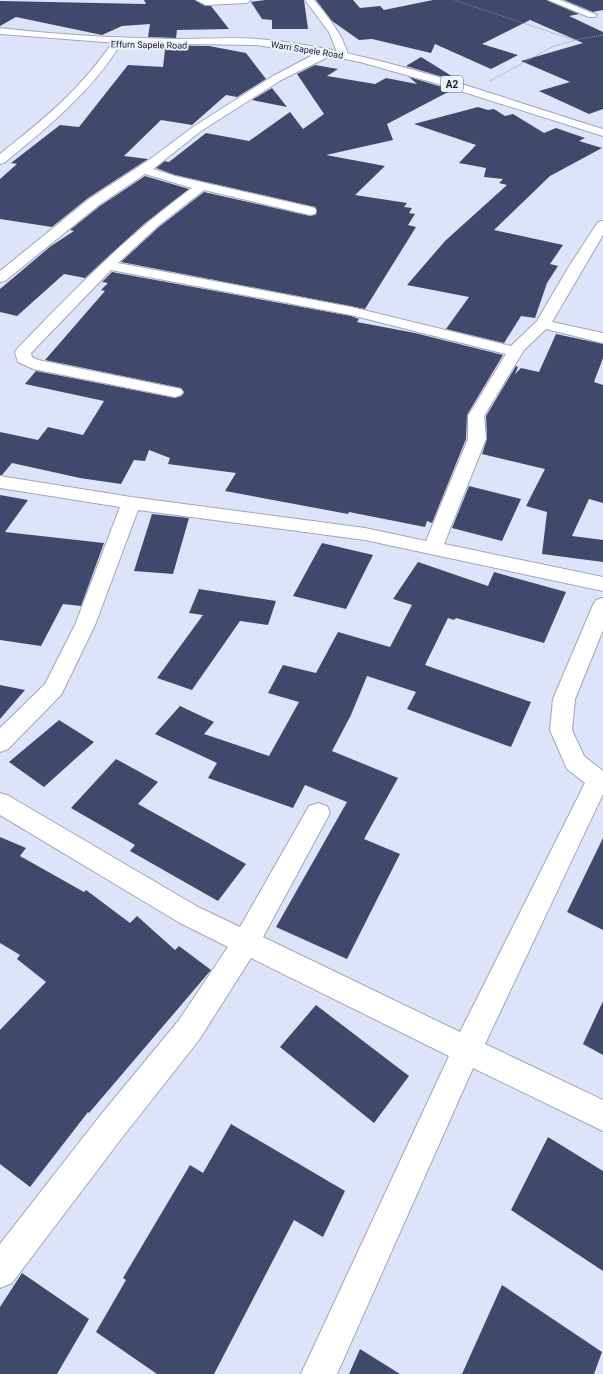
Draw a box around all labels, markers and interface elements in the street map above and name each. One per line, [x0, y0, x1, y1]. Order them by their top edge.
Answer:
street label: Effurn Sapele Road [111, 39, 187, 51]
street label: Warri Sapele Road [270, 39, 344, 61]
road number: A2 [441, 76, 463, 92]

